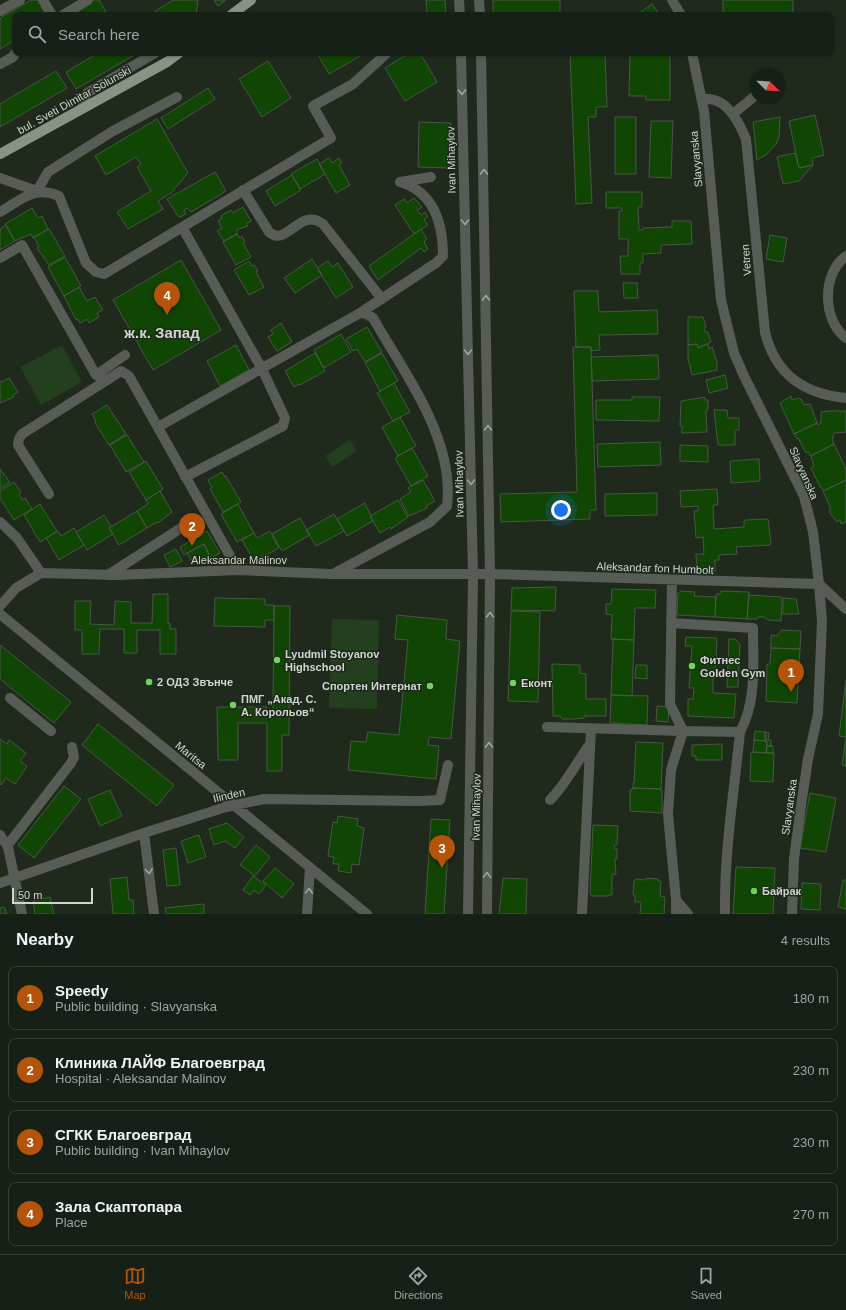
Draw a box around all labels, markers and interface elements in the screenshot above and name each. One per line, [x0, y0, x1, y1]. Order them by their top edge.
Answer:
search box [12, 12, 834, 56]
icon: search [26, 23, 48, 45]
text: Search here [58, 26, 140, 43]
street label: bul. Sveti Dimitar Solunski [15, 64, 133, 136]
north arrow [750, 68, 786, 104]
one-way arrow [458, 89, 466, 95]
street label: Ivan Mihaylov [444, 126, 458, 194]
street label: Slavyanska [687, 130, 704, 188]
one-way arrow [480, 169, 488, 175]
one-way arrow [461, 219, 469, 225]
street label: Vetren [739, 244, 753, 276]
pin: 4 [154, 282, 180, 315]
one-way arrow [482, 295, 490, 301]
district label: ж.к. Запад [123, 324, 200, 341]
one-way arrow [464, 349, 472, 355]
one-way arrow [484, 425, 492, 431]
street label: Slavyanska [787, 445, 821, 502]
street label: Ivan Mihaylov [452, 450, 466, 518]
one-way arrow [467, 479, 475, 485]
your location [551, 500, 571, 520]
pin: 2 [179, 513, 205, 546]
street label: Aleksandar Malinov [191, 554, 287, 566]
street label: Aleksandar fon Humbolt [596, 560, 714, 576]
one-way arrow [486, 612, 494, 618]
place label: Lyudmil Stoyanov Highschool [285, 648, 380, 673]
place label: Фитнес Golden Gym [700, 654, 766, 679]
marker: Lyudmil Stoyanov Highschool [272, 655, 282, 665]
pin: 1 [778, 659, 804, 692]
marker: Фитнес Golden Gym [687, 661, 697, 671]
place label: 2 ОДЗ Звънче [157, 676, 233, 688]
marker: 2 ОДЗ Звънче [144, 677, 154, 687]
place label: Еконт [521, 677, 553, 689]
marker: Еконт [508, 678, 518, 688]
place label: Спортен Интернат [322, 680, 423, 692]
marker: Спортен Интернат [425, 681, 435, 691]
place label: ПМГ „Акад. С. А. Корольов“ [241, 693, 317, 718]
marker: ПМГ „Акад. С. А. Корольов“ [228, 700, 238, 710]
street label: Maritsa [173, 739, 209, 772]
one-way arrow [485, 742, 493, 748]
street label: Ivan Mihaylov [469, 773, 483, 841]
street label: Slavyanska [779, 777, 799, 836]
street label: Ilinden [212, 786, 246, 804]
pin: 3 [429, 835, 455, 868]
one-way arrow [144, 868, 153, 875]
one-way arrow [483, 872, 492, 878]
place label: Байрак [762, 885, 802, 897]
scale bar [12, 886, 93, 905]
marker: Байрак [749, 886, 759, 896]
one-way arrow [304, 888, 313, 894]
text: 50 m [18, 889, 42, 901]
text: Nearby [16, 930, 74, 949]
text: 4 results [781, 933, 830, 948]
text: Speedy [55, 982, 108, 999]
text: 1 [26, 991, 34, 1006]
text: 180 m [793, 991, 829, 1006]
text: Public building · Slavyanska [55, 999, 217, 1014]
text: Клиника ЛАЙФ Благоевград [55, 1054, 265, 1071]
text: 2 [26, 1063, 34, 1078]
text: 230 m [793, 1063, 829, 1078]
text: Hospital · Aleksandar Malinov [55, 1071, 226, 1086]
text: СГКК Благоевград [55, 1126, 192, 1143]
text: 3 [26, 1135, 34, 1150]
text: 230 m [793, 1135, 829, 1150]
text: Public building · Ivan Mihaylov [55, 1143, 230, 1158]
text: Зала Скаптопара [55, 1198, 182, 1215]
text: 4 [26, 1207, 34, 1222]
text: 270 m [793, 1207, 829, 1222]
text: Place [55, 1215, 88, 1230]
tab: Map [124, 1265, 146, 1301]
tab: Directions [394, 1265, 443, 1301]
tab: Saved [691, 1265, 722, 1301]

